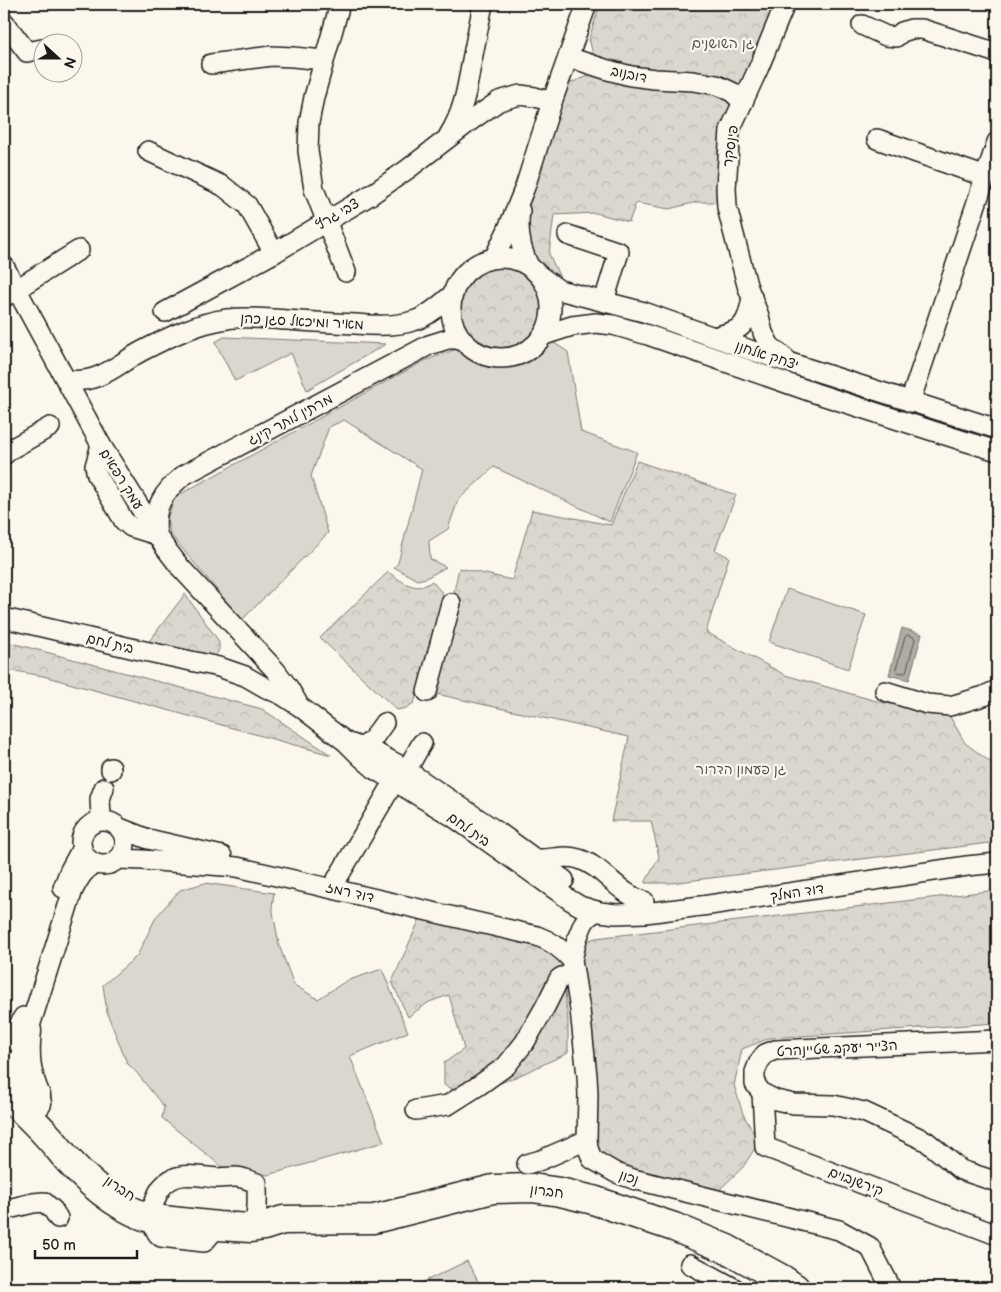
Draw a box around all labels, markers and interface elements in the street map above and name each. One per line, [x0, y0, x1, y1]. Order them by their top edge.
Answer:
north arrow [32, 32, 82, 82]
park label: גן השושנים [692, 35, 755, 52]
text: N [60, 55, 79, 70]
street label: דובנוב [609, 62, 649, 87]
street label: פינסקר [719, 124, 742, 168]
street label: צבי גרץ [312, 195, 362, 234]
street label: מאיר ומיכאל סגן כהן [240, 310, 364, 333]
street label: יצחק אלחנן [733, 337, 801, 374]
street label: מרתין לותר קינג [245, 390, 336, 449]
street label: עמק רפאים [96, 446, 147, 513]
street label: בית לחם [85, 630, 135, 657]
park label: גן פעמון הדרור [696, 761, 787, 778]
street label: בית לחם [444, 809, 493, 850]
street label: דוד רמז [324, 879, 376, 906]
street label: דוד המלך [769, 880, 825, 905]
street label: הצייר יעקב שטיינהרט [776, 1037, 898, 1060]
street label: קירשנבוים [826, 1163, 886, 1200]
street label: נכון [617, 1166, 641, 1189]
street label: חברון [101, 1172, 139, 1205]
street label: חברון [529, 1181, 565, 1202]
scale bar [35, 1227, 138, 1259]
text: 50 m [42, 1236, 76, 1255]

